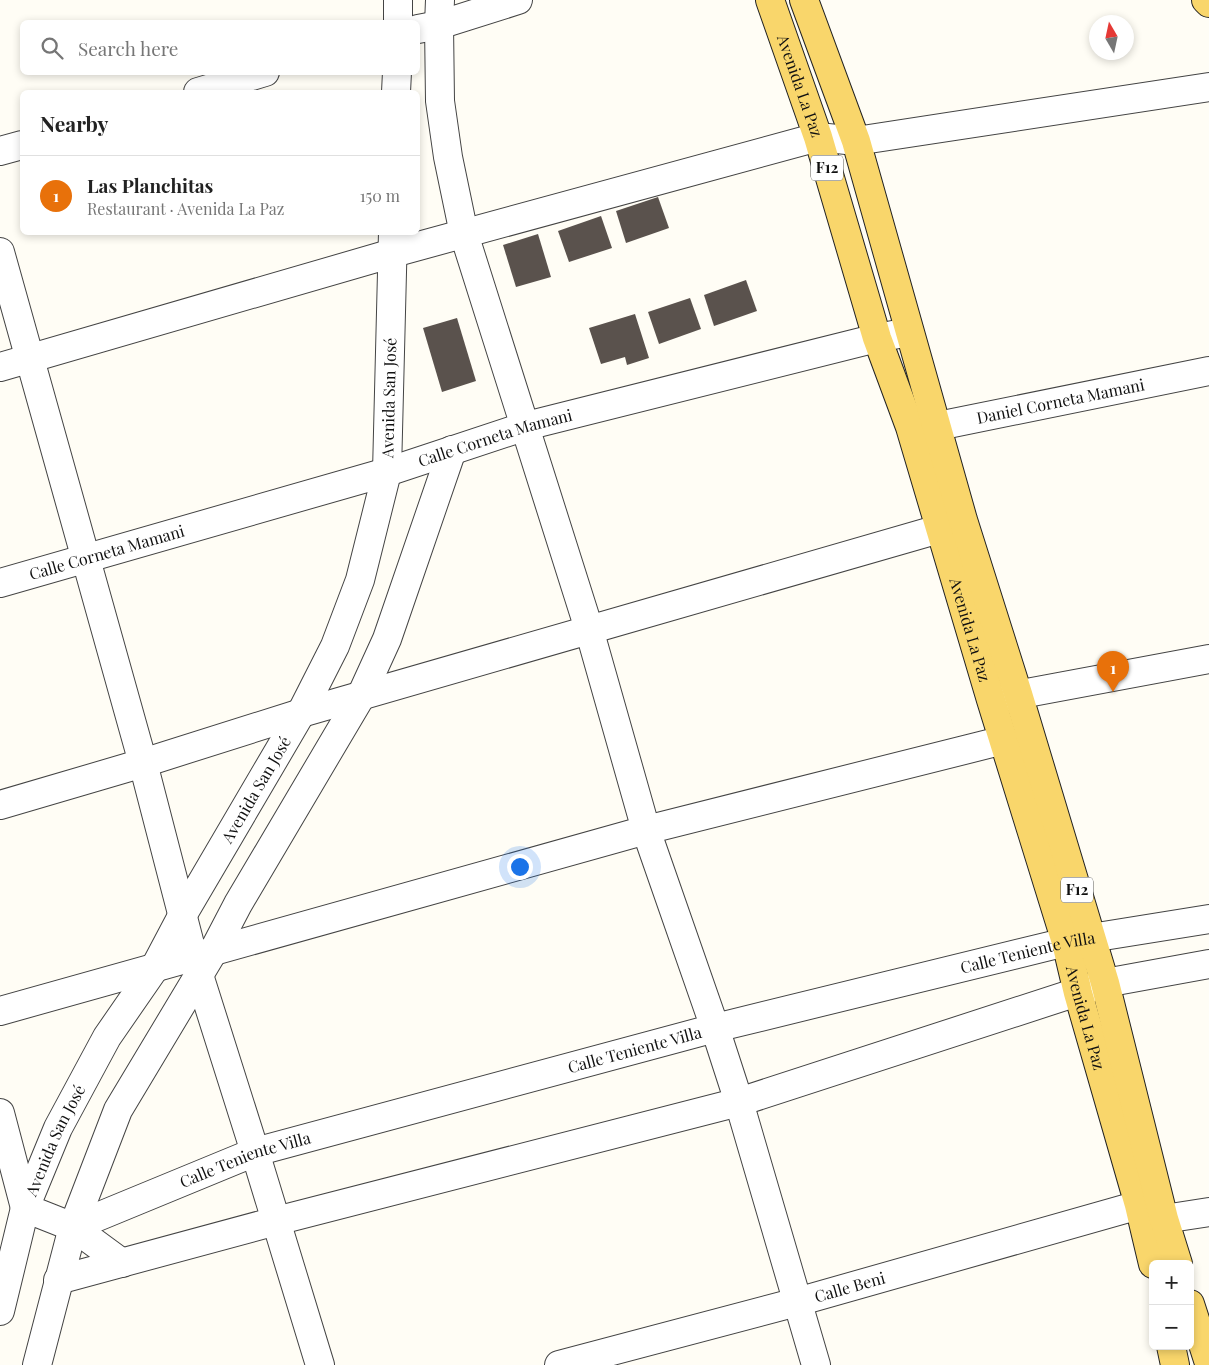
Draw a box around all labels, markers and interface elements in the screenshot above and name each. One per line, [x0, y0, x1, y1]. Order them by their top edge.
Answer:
north arrow [1089, 15, 1134, 60]
search box [20, 20, 420, 75]
street label: Avenida La Paz [773, 31, 828, 140]
icon: search [38, 34, 66, 62]
text: Search here [78, 35, 178, 61]
text: Nearby [40, 109, 109, 137]
road number: F12 [811, 156, 843, 180]
text: Las Planchitas [87, 172, 213, 198]
text: 1 [53, 185, 59, 206]
text: 150 m [360, 185, 400, 206]
text: Restaurant · Avenida La Paz [87, 198, 284, 219]
street label: Avenida San José [376, 337, 400, 459]
street label: Daniel Corneta Mamani [975, 373, 1146, 428]
street label: Calle Corneta Mamani [415, 404, 574, 471]
street label: Calle Corneta Mamani [27, 520, 187, 584]
street label: Avenida La Paz [945, 574, 996, 684]
pin: 1 [1097, 651, 1129, 692]
street label: Avenida San José [216, 732, 295, 847]
your location [507, 854, 533, 880]
road number: F12 [1061, 878, 1093, 902]
street label: Calle Teniente Villa [958, 926, 1096, 978]
street label: Avenida La Paz [1062, 963, 1111, 1073]
street label: Calle Teniente Villa [565, 1021, 704, 1077]
street label: Avenida San José [20, 1081, 89, 1200]
street label: Calle Teniente Villa [176, 1127, 313, 1192]
map controls [1149, 1260, 1194, 1350]
button: + [1149, 1260, 1194, 1305]
street label: Calle Beni [812, 1267, 888, 1307]
button: − [1149, 1305, 1194, 1350]

